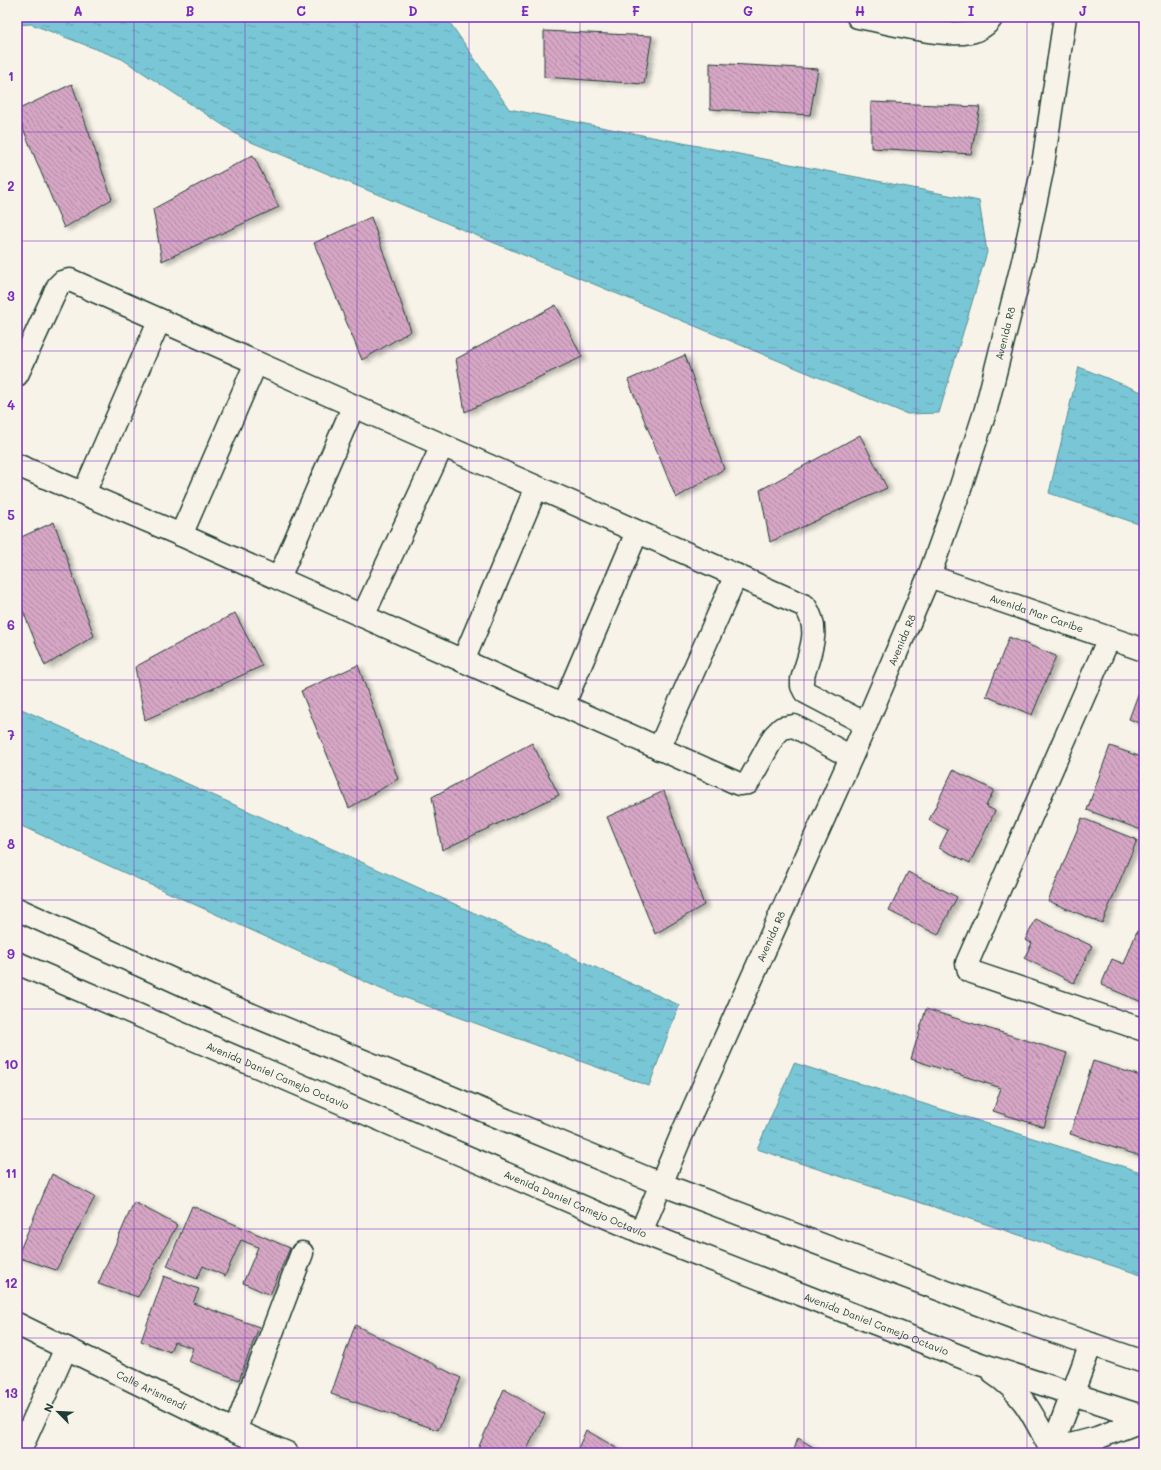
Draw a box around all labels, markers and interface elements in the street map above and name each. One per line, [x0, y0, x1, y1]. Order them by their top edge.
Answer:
text: A [73, 2, 83, 19]
text: B [186, 2, 195, 19]
text: C [296, 2, 306, 19]
text: D [408, 2, 418, 19]
text: E [521, 2, 529, 19]
text: F [632, 2, 640, 19]
text: G [743, 2, 753, 19]
text: H [855, 2, 865, 19]
text: I [968, 2, 975, 19]
text: J [1079, 2, 1087, 19]
text: 1 [8, 67, 14, 84]
text: 2 [7, 177, 15, 194]
text: 3 [7, 287, 15, 304]
street label: Avenida R8 [992, 305, 1018, 361]
text: 4 [7, 396, 15, 413]
text: 5 [7, 506, 15, 523]
street label: Avenida Mar Caribe [988, 590, 1086, 636]
street label: Avenida R8 [885, 612, 919, 668]
text: 6 [7, 616, 15, 633]
text: 7 [7, 726, 15, 743]
text: 8 [7, 835, 15, 852]
street label: Avenida R8 [753, 909, 788, 964]
text: 9 [7, 945, 15, 962]
street label: Avenida Daniel Camejo Octavio [204, 1038, 351, 1112]
text: 10 [4, 1055, 18, 1072]
text: 11 [5, 1164, 17, 1181]
street label: Avenida Daniel Camejo Octavio [502, 1167, 649, 1241]
text: 12 [4, 1274, 18, 1291]
street label: Avenida Daniel Camejo Octavio [802, 1289, 951, 1358]
street label: Calle Arismendi [114, 1367, 189, 1413]
text: 13 [4, 1384, 18, 1401]
north arrow [38, 1392, 78, 1432]
text: N [40, 1401, 57, 1415]

